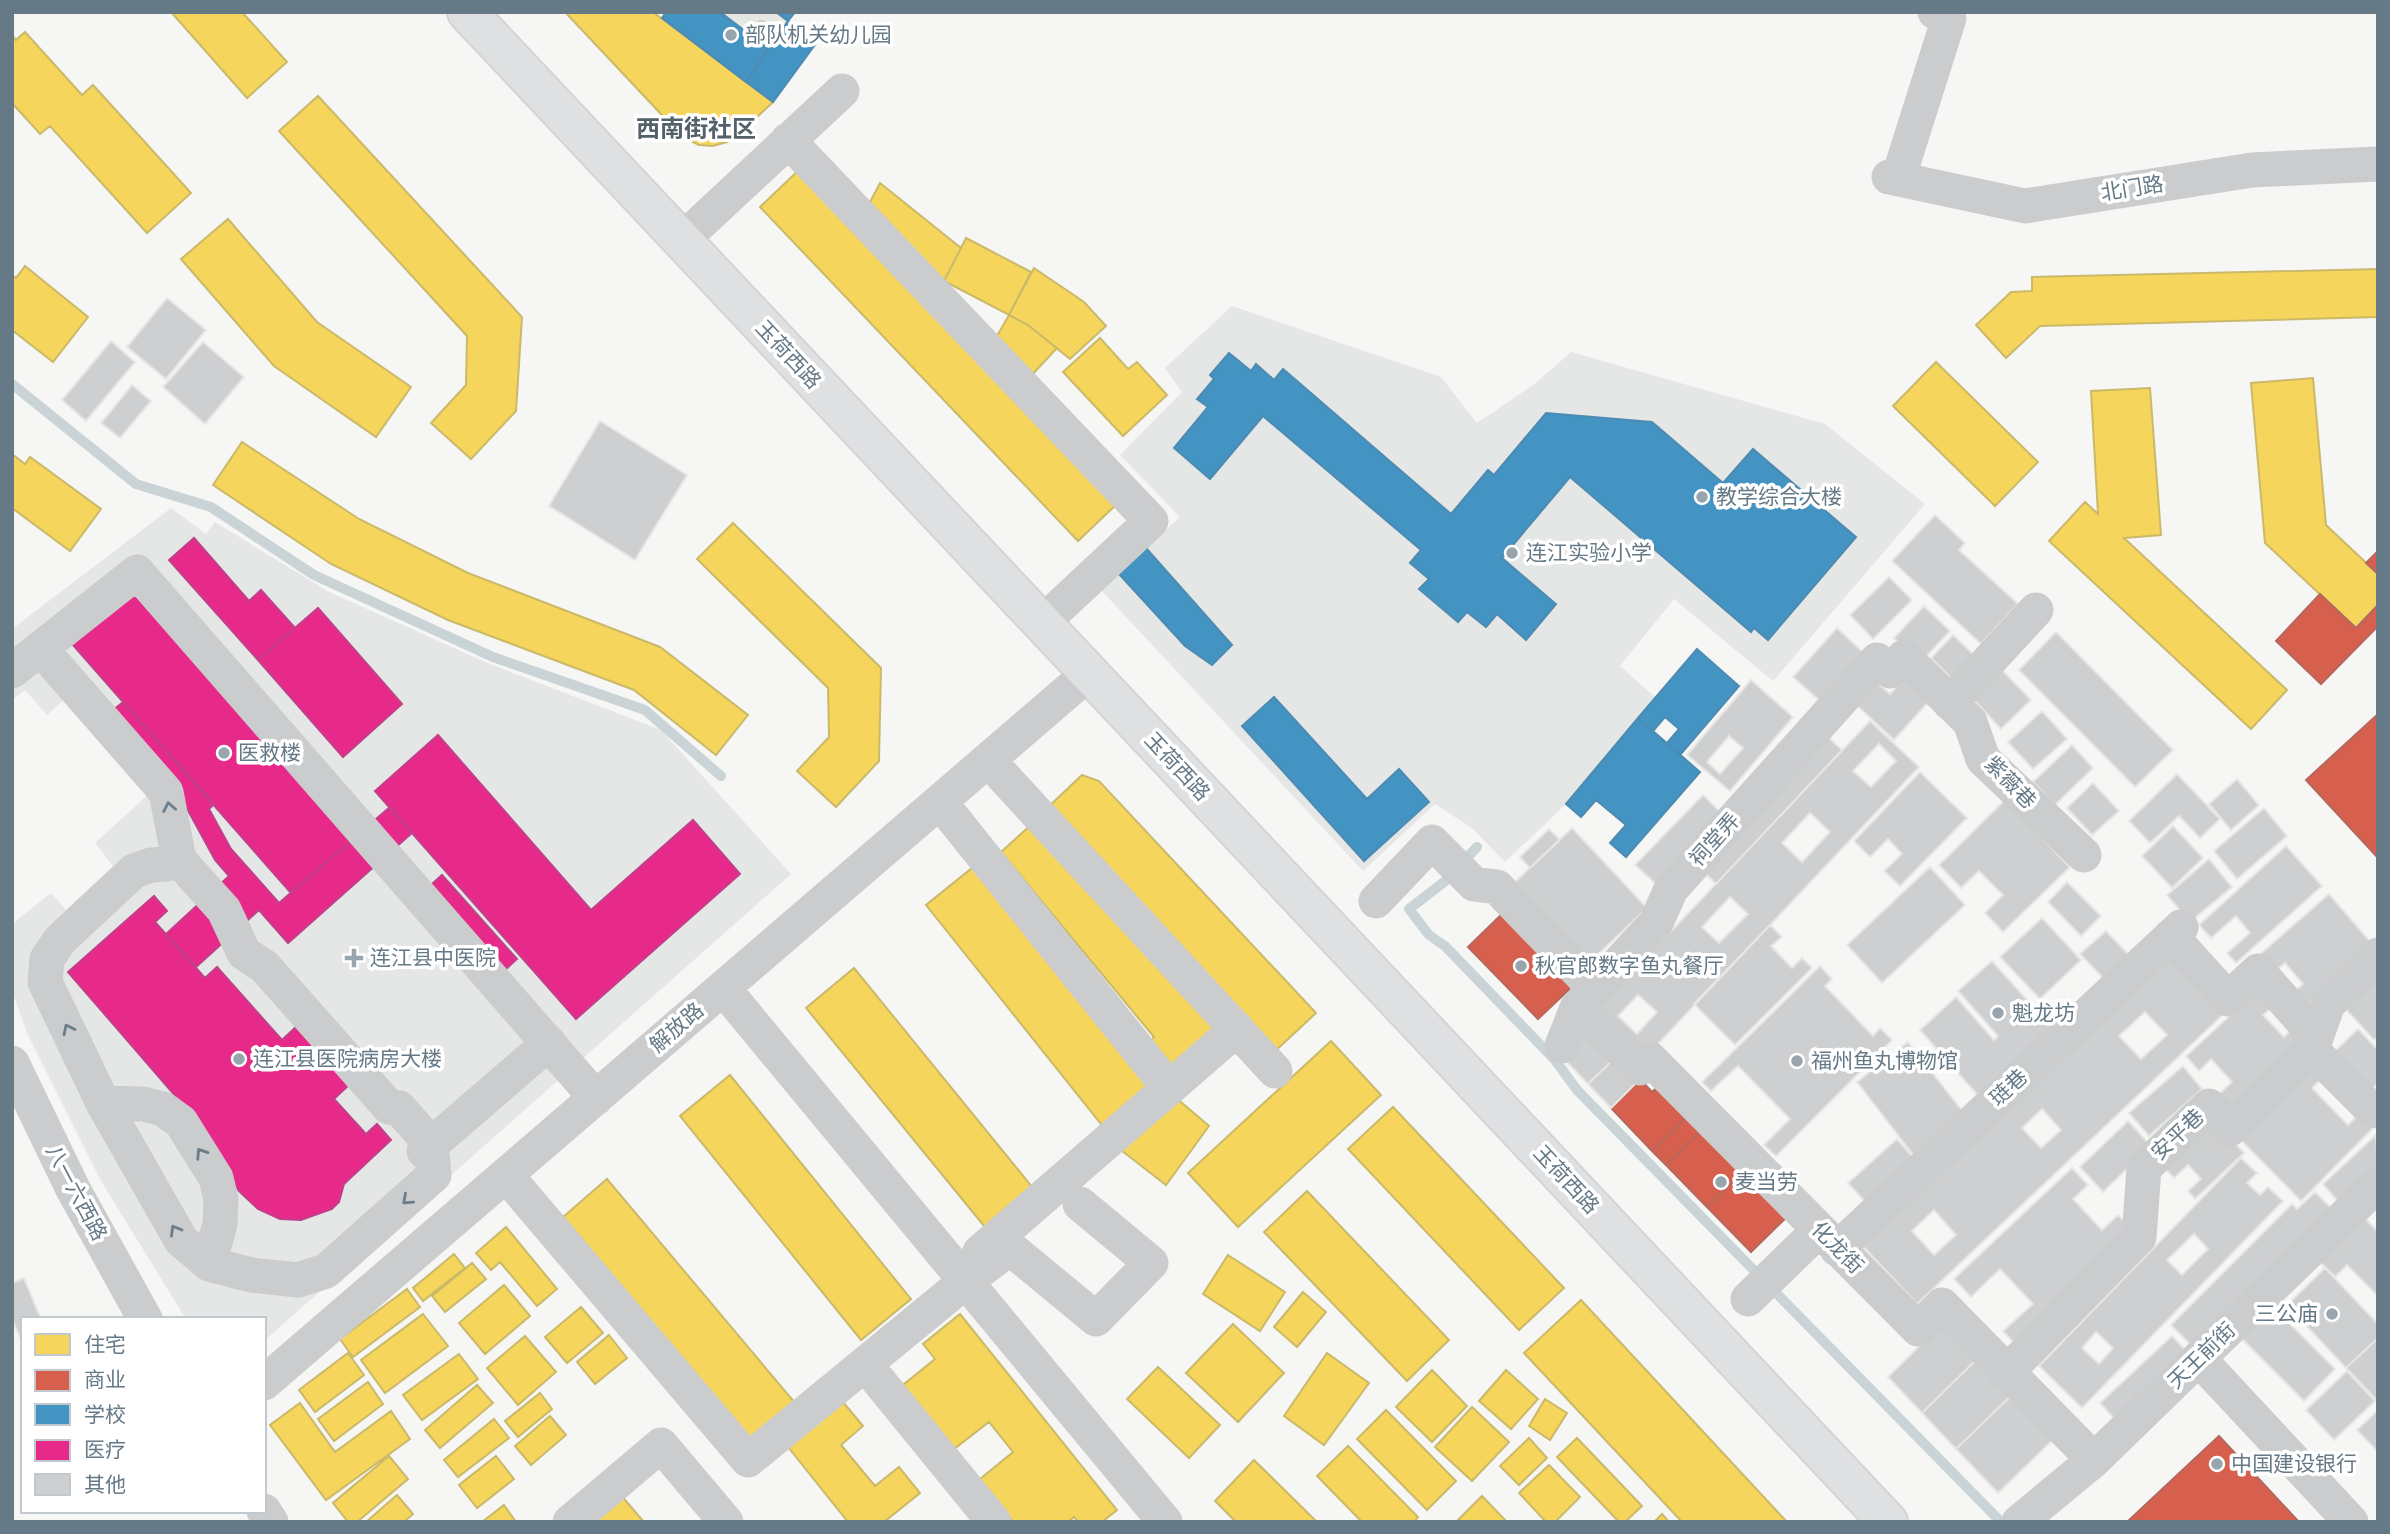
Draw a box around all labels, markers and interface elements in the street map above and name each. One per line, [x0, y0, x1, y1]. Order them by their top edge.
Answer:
place label: 部队机关幼儿园 [745, 24, 892, 46]
marker: 部队机关幼儿园 [723, 27, 739, 43]
district label: 西南街社区 [636, 116, 756, 142]
street label: 北门路 [2099, 173, 2165, 204]
street label: 玉荷西路 [752, 316, 825, 393]
place label: 教学综合大楼 [1716, 486, 1842, 508]
marker: 教学综合大楼 [1694, 489, 1710, 505]
place label: 连江实验小学 [1526, 542, 1652, 564]
marker: 连江实验小学 [1504, 545, 1520, 561]
street label: 玉荷西路 [1141, 728, 1214, 805]
place label: 医救楼 [238, 742, 301, 764]
marker: 医救楼 [216, 745, 232, 761]
street label: 紫薇巷 [1981, 752, 2040, 813]
one-way arrow [162, 801, 177, 813]
street label: 祠堂弄 [1685, 809, 1744, 870]
place label: 连江县中医院 [370, 947, 496, 969]
marker: 连江县中医院 [344, 948, 364, 968]
place label: 秋官郎数字鱼丸餐厅 [1535, 955, 1724, 977]
marker: 秋官郎数字鱼丸餐厅 [1513, 958, 1529, 974]
street label: 解放路 [646, 999, 708, 1057]
place label: 魁龙坊 [2012, 1002, 2075, 1024]
marker: 魁龙坊 [1990, 1005, 2006, 1021]
one-way arrow [62, 1024, 76, 1036]
place label: 连江县医院病房大楼 [253, 1048, 442, 1070]
place label: 福州鱼丸博物馆 [1811, 1050, 1958, 1072]
marker: 连江县医院病房大楼 [231, 1051, 247, 1067]
marker: 福州鱼丸博物馆 [1789, 1053, 1805, 1069]
street label: 琏巷 [1986, 1065, 2032, 1110]
street label: 安平巷 [2147, 1105, 2208, 1164]
street label: 八一六西路 [42, 1141, 111, 1244]
street label: 玉荷西路 [1530, 1141, 1603, 1218]
one-way arrow [196, 1148, 209, 1161]
place label: 麦当劳 [1735, 1171, 1798, 1193]
marker: 麦当劳 [1713, 1174, 1729, 1190]
one-way arrow [402, 1191, 415, 1204]
street label: 化龙街 [1807, 1218, 1867, 1278]
one-way arrow [170, 1224, 183, 1237]
place label: 三公庙 [2255, 1303, 2318, 1325]
marker: 三公庙 [2324, 1306, 2340, 1322]
legend [21, 1317, 266, 1513]
street label: 天王前街 [2164, 1319, 2240, 1393]
text: 住宅 [84, 1334, 126, 1356]
text: 商业 [84, 1369, 126, 1391]
text: 学校 [84, 1404, 126, 1426]
text: 医疗 [84, 1439, 126, 1461]
place label: 中国建设银行 [2231, 1453, 2357, 1475]
marker: 中国建设银行 [2209, 1456, 2225, 1472]
text: 其他 [84, 1474, 126, 1496]

